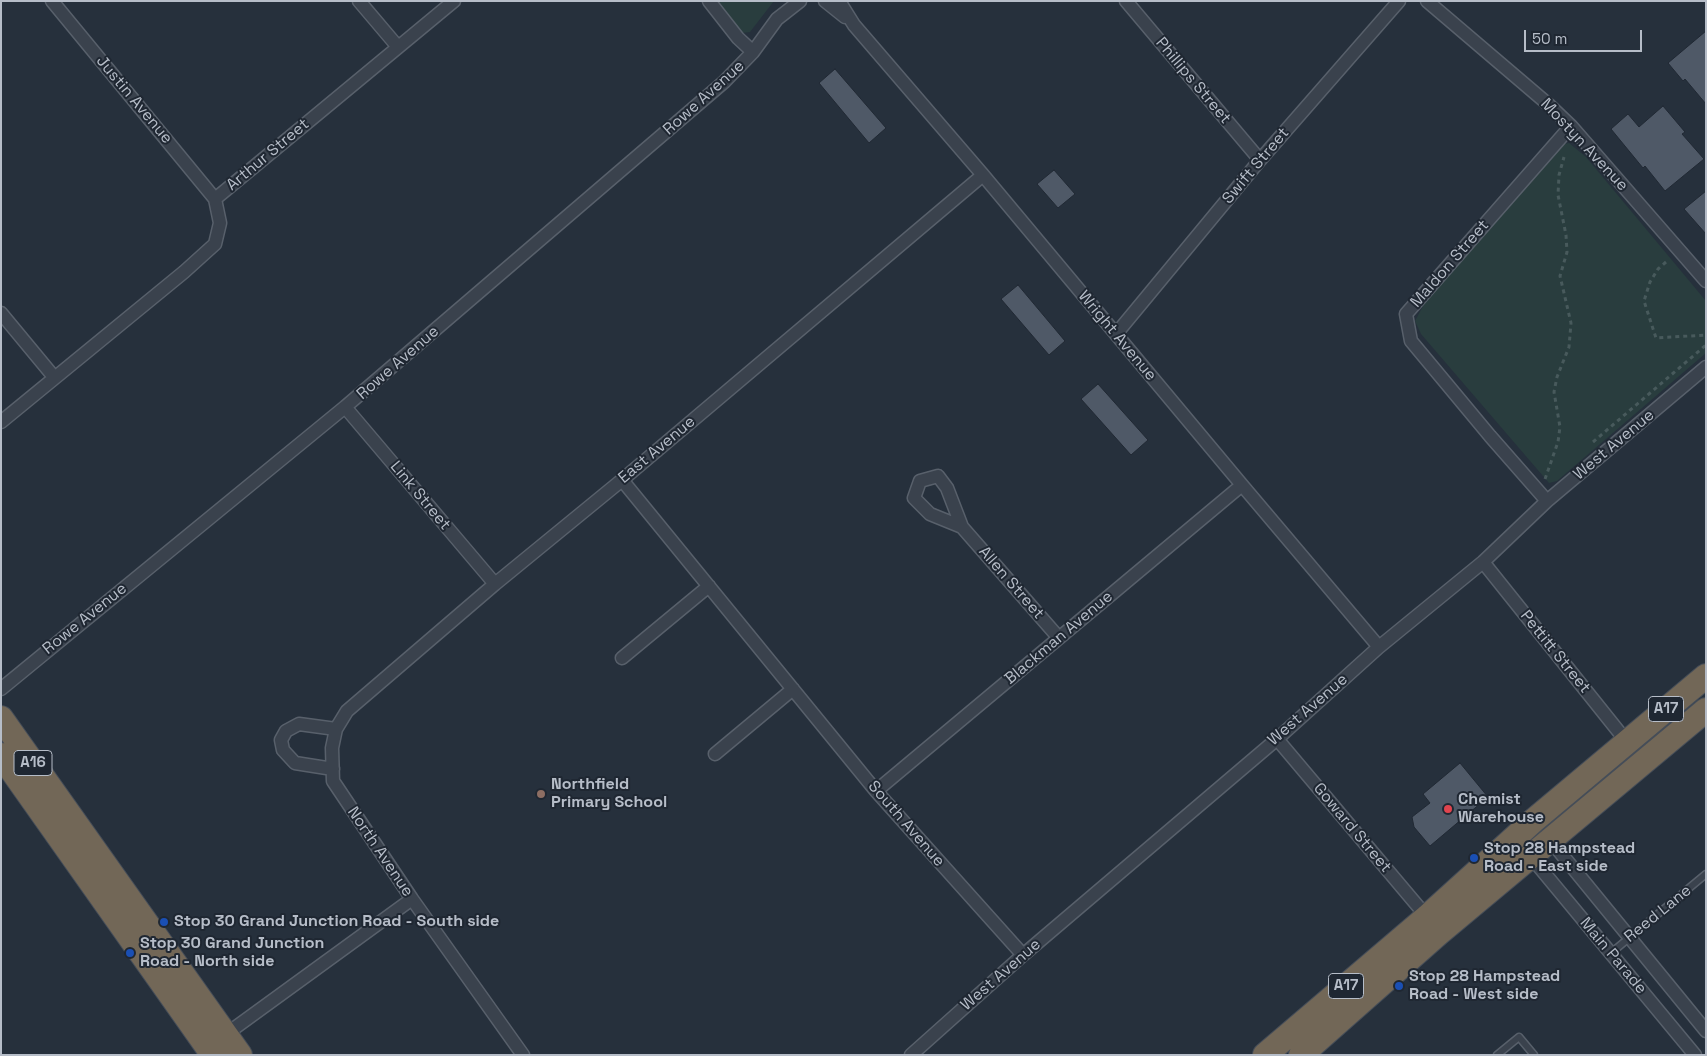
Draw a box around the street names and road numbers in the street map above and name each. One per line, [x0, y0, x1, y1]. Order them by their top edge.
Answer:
street label: Phillips Street [1151, 34, 1235, 128]
street label: Justin Avenue [92, 52, 176, 148]
street label: Rowe Avenue [659, 57, 749, 139]
street label: Mostyn Avenue [1536, 95, 1632, 195]
street label: Arthur Street [223, 115, 313, 195]
street label: Swift Street [1219, 124, 1293, 208]
street label: Maldon Street [1407, 216, 1493, 312]
street label: Wright Avenue [1074, 287, 1160, 385]
street label: Rowe Avenue [353, 322, 443, 404]
street label: West Avenue [1570, 406, 1658, 484]
street label: East Avenue [615, 412, 699, 488]
street label: Link Street [386, 458, 454, 534]
street label: Allen Street [974, 543, 1048, 623]
street label: Rowe Avenue [39, 579, 131, 659]
street label: Blackman Avenue [1001, 587, 1117, 689]
street label: Pettitt Street [1516, 607, 1594, 697]
street label: West Avenue [1264, 670, 1352, 750]
road number: A17 [1648, 696, 1684, 722]
road number: A16 [14, 750, 52, 776]
street label: South Avenue [864, 777, 948, 871]
street label: Goward Street [1309, 779, 1395, 877]
street label: North Avenue [343, 803, 417, 901]
street label: Reed Lane [1621, 881, 1695, 947]
street label: Main Parade [1575, 914, 1651, 998]
street label: West Avenue [957, 935, 1045, 1015]
road number: A17 [1328, 974, 1364, 998]

